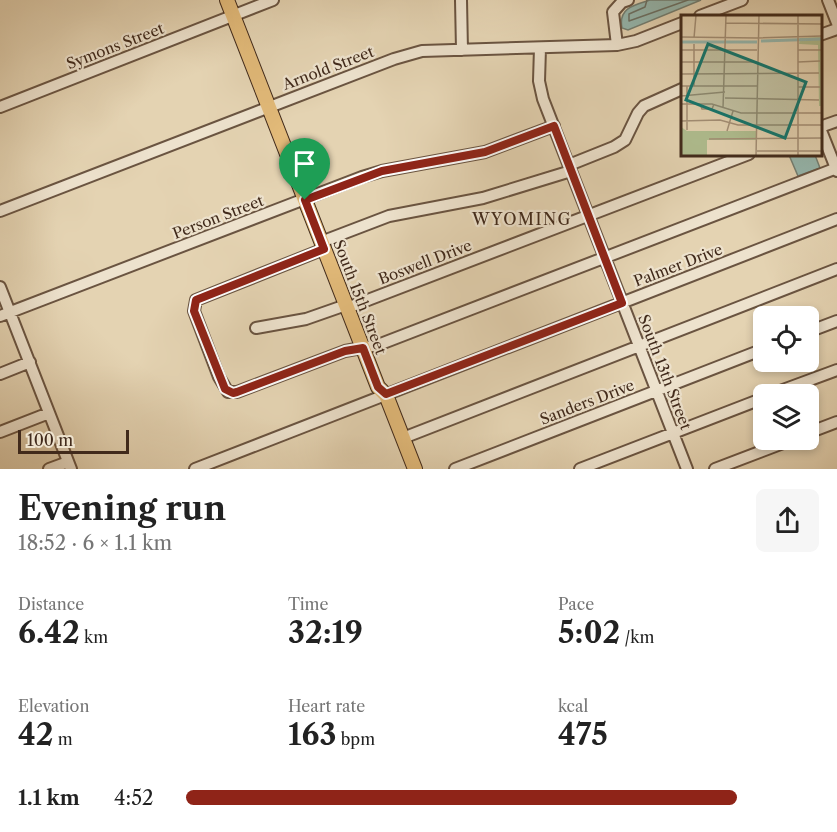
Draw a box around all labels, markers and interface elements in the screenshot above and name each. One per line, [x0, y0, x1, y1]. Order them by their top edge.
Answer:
inset map [681, 15, 822, 156]
street label: Symons Street [64, 18, 167, 73]
street label: Arnold Street [279, 42, 377, 94]
pin [279, 138, 330, 200]
icon: arrive [288, 147, 321, 180]
street label: Person Street [170, 191, 267, 243]
district label: WYOMING [471, 209, 572, 229]
street label: Boswell Drive [376, 235, 474, 289]
street label: South 15th Street [329, 237, 391, 358]
street label: Palmer Drive [631, 239, 725, 291]
map controls [753, 306, 819, 450]
button: locate [753, 306, 819, 372]
street label: South 13th Street [634, 312, 696, 433]
street label: Sanders Drive [537, 375, 637, 429]
button: layers [753, 384, 819, 450]
scale bar [18, 427, 129, 454]
text: 100 m [27, 430, 73, 450]
text: Evening run [18, 488, 226, 529]
button: share [756, 489, 819, 552]
text: 18:52 · 6 × 1.1 km [18, 531, 172, 555]
text: Distance [18, 594, 84, 614]
text: Time [288, 594, 328, 614]
text: Pace [558, 594, 594, 614]
text: 6.42 [18, 614, 80, 651]
text: 32:19 [288, 614, 363, 651]
text: 5:02 [558, 614, 620, 651]
text: km [80, 627, 108, 647]
text: /km [620, 627, 654, 647]
text: Elevation [18, 696, 89, 716]
text: Heart rate [288, 696, 365, 716]
text: kcal [558, 696, 588, 716]
text: 42 [18, 716, 54, 753]
text: 163 [288, 716, 336, 753]
text: 475 [558, 716, 608, 753]
text: m [54, 729, 73, 749]
text: bpm [336, 729, 375, 749]
text: 1.1 km [18, 786, 80, 810]
text: 4:52 [114, 786, 154, 810]

